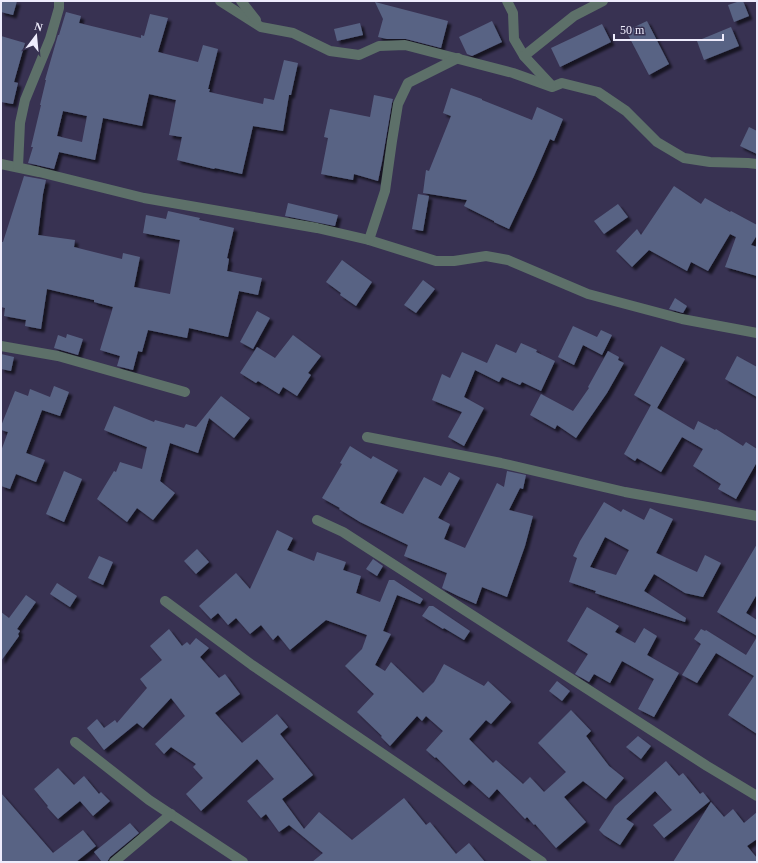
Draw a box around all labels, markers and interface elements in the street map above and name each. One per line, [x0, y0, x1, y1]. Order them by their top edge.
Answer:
north arrow [16, 16, 56, 56]
scale bar [614, 16, 723, 42]
text: N [33, 20, 44, 33]
text: 50 m [620, 23, 645, 37]

